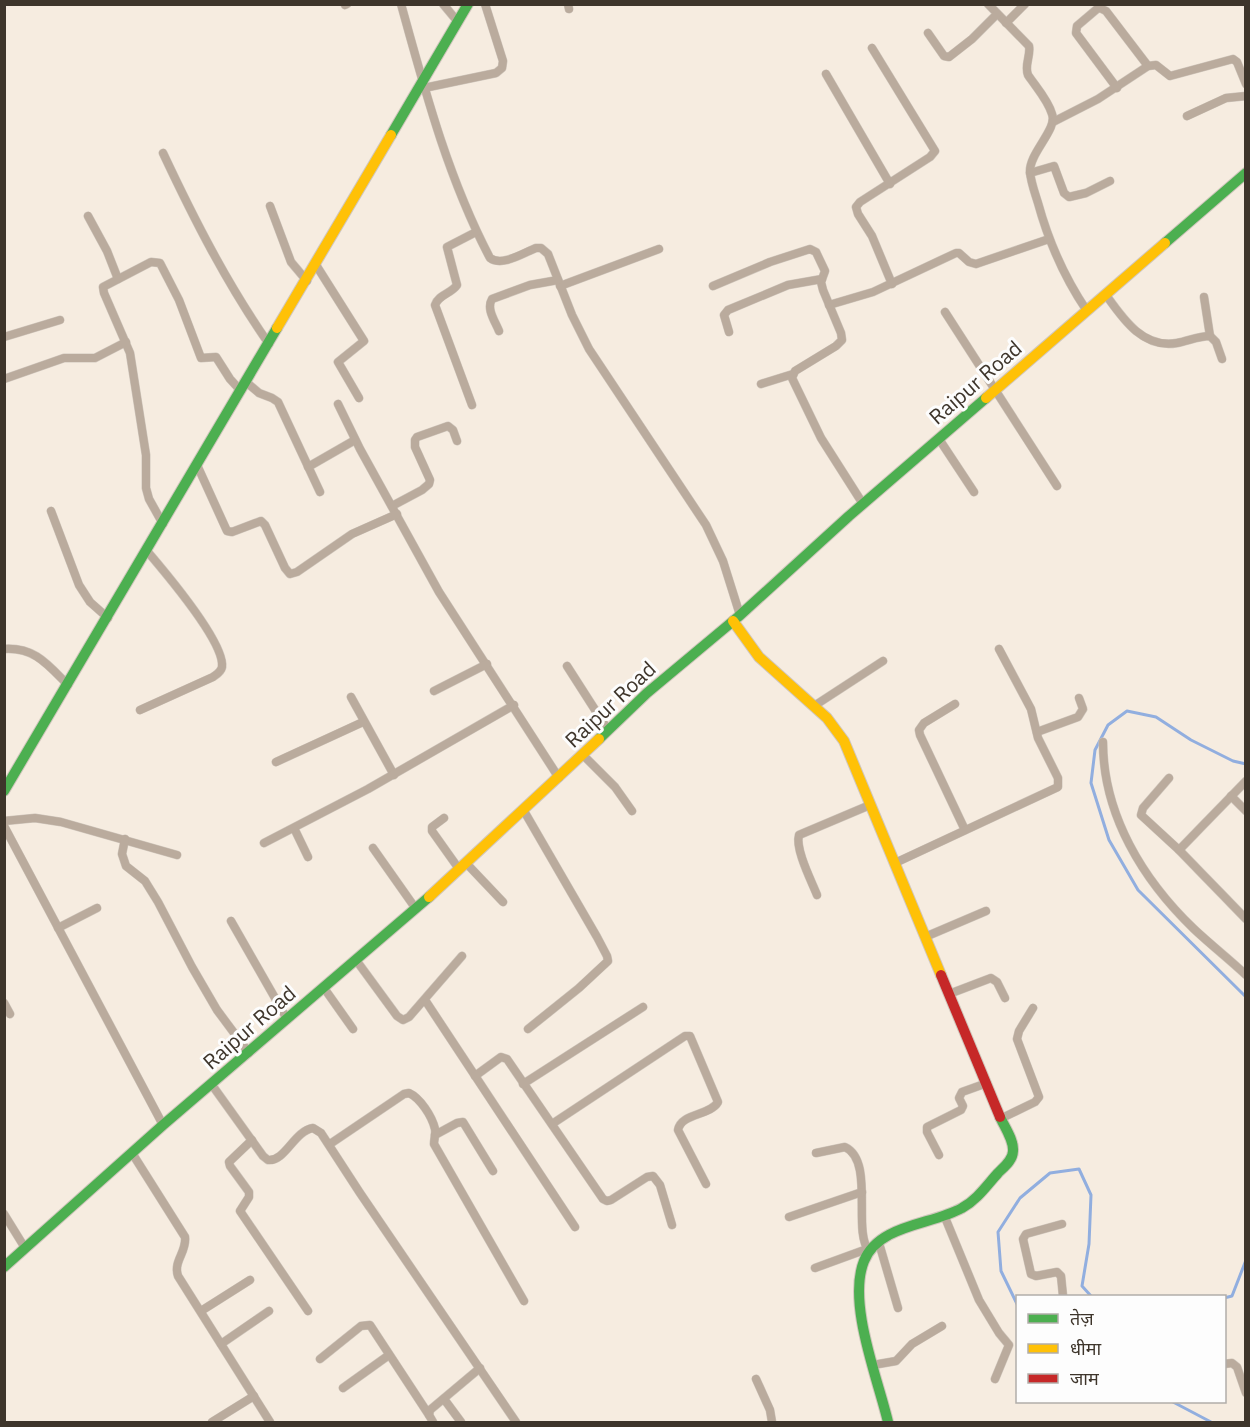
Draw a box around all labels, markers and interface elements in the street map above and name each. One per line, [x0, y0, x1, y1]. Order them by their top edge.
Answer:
street label: Raipur Road [923, 334, 1027, 430]
street label: Raipur Road [558, 655, 662, 753]
street label: Raipur Road [197, 979, 301, 1075]
legend [1016, 1295, 1226, 1403]
text: तेज़ [1070, 1307, 1094, 1330]
text: धीमा [1070, 1337, 1101, 1360]
text: जाम [1070, 1367, 1100, 1390]

